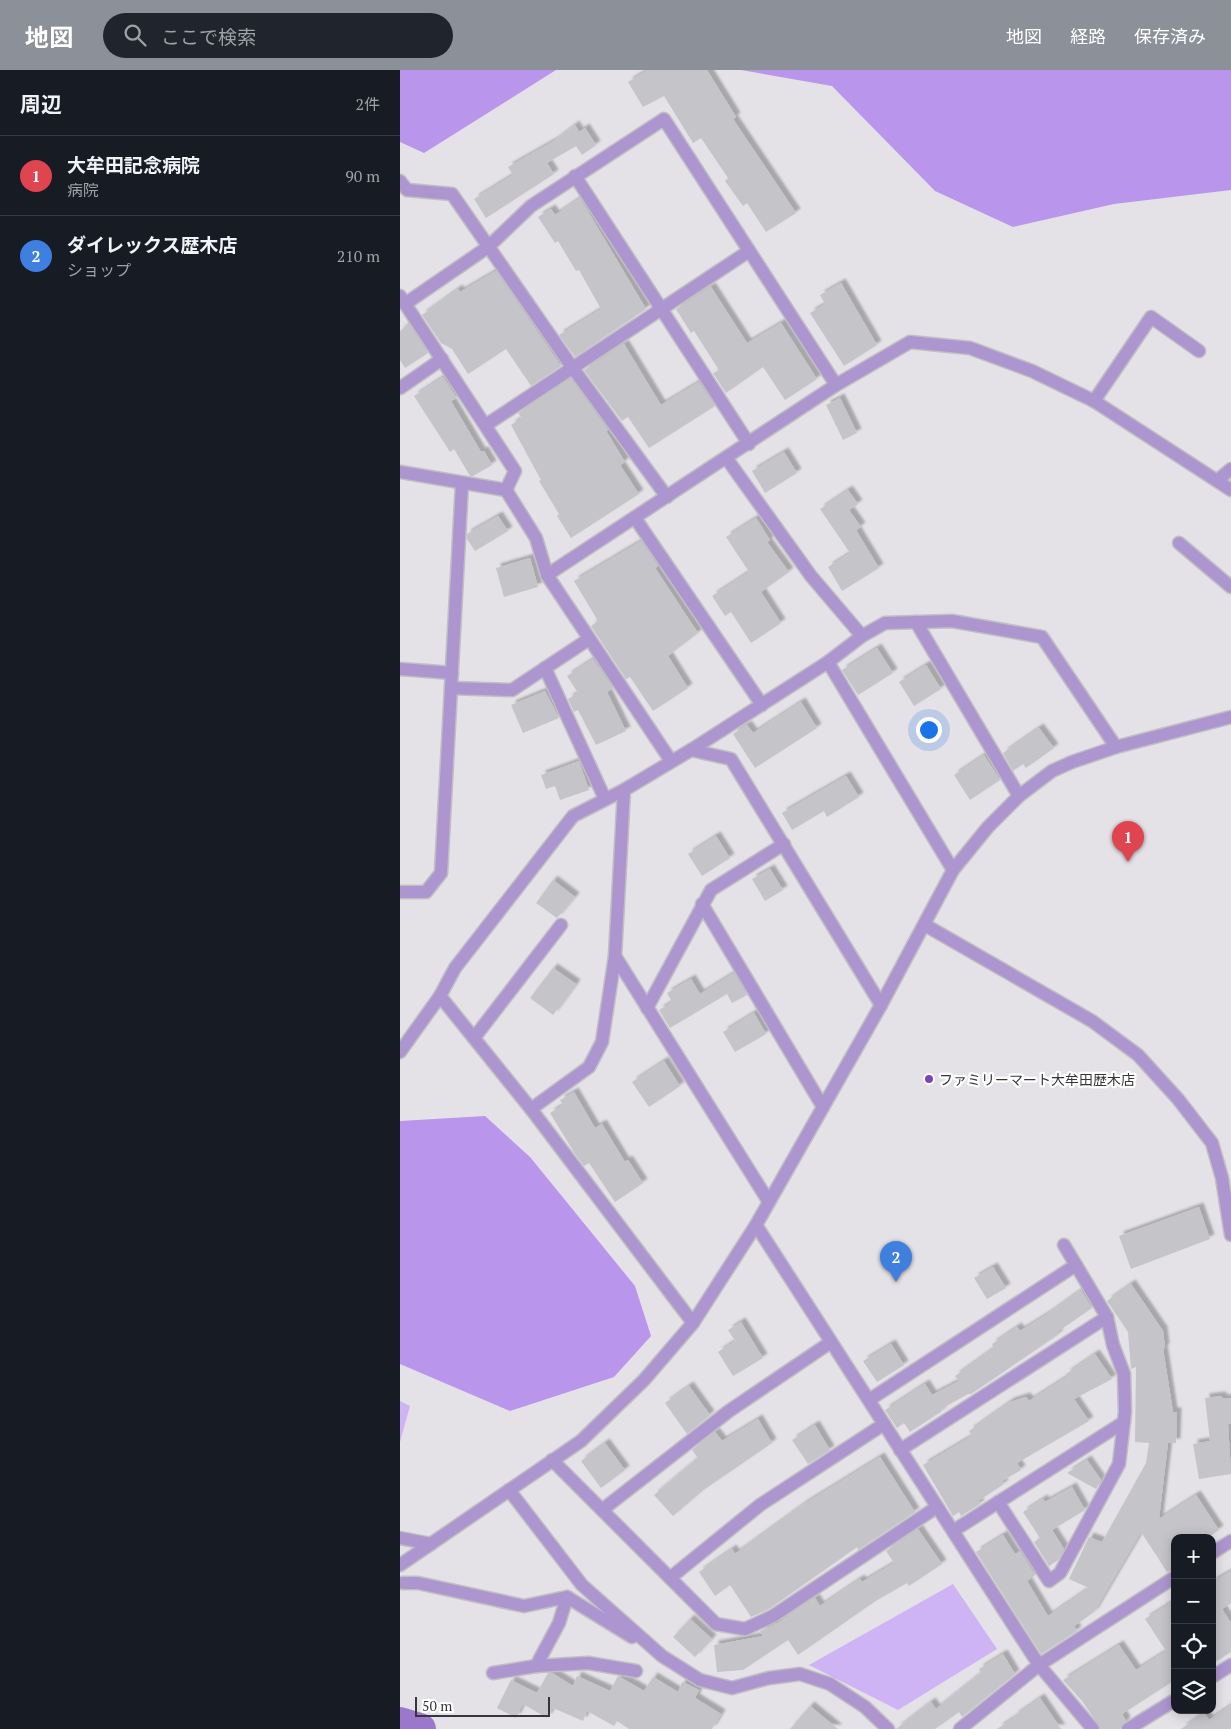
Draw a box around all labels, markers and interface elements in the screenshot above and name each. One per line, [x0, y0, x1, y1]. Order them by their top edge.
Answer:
search box [103, 13, 453, 58]
text: 地図 [25, 21, 73, 53]
icon: search [121, 21, 149, 49]
text: ここで検索 [161, 24, 256, 49]
text: 地図 [1006, 24, 1042, 48]
text: 経路 [1070, 24, 1106, 48]
text: 保存済み [1134, 24, 1206, 48]
text: 周辺 [20, 90, 62, 118]
text: 2件 [355, 93, 380, 115]
text: 大牟田記念病院 [67, 152, 200, 177]
text: 1 [31, 165, 41, 187]
text: 90 m [345, 165, 380, 187]
text: 病院 [67, 179, 99, 201]
text: ダイレックス歴木店 [67, 232, 237, 257]
text: 2 [31, 245, 41, 267]
text: 210 m [337, 245, 380, 267]
text: ショップ [67, 259, 131, 281]
your location [916, 717, 942, 743]
pin: 1 [1112, 821, 1144, 862]
place label: ファミリーマート大牟田歴木店 [939, 1070, 1135, 1089]
marker: ファミリーマート大牟田歴木店 [923, 1073, 935, 1085]
pin: 2 [880, 1241, 912, 1282]
map controls [1171, 1534, 1216, 1714]
button: + [1171, 1534, 1216, 1579]
button: − [1171, 1579, 1216, 1624]
button: locate [1171, 1624, 1216, 1669]
button: layers [1171, 1669, 1216, 1714]
scale bar [415, 1694, 550, 1717]
text: 50 m [422, 1696, 452, 1715]

